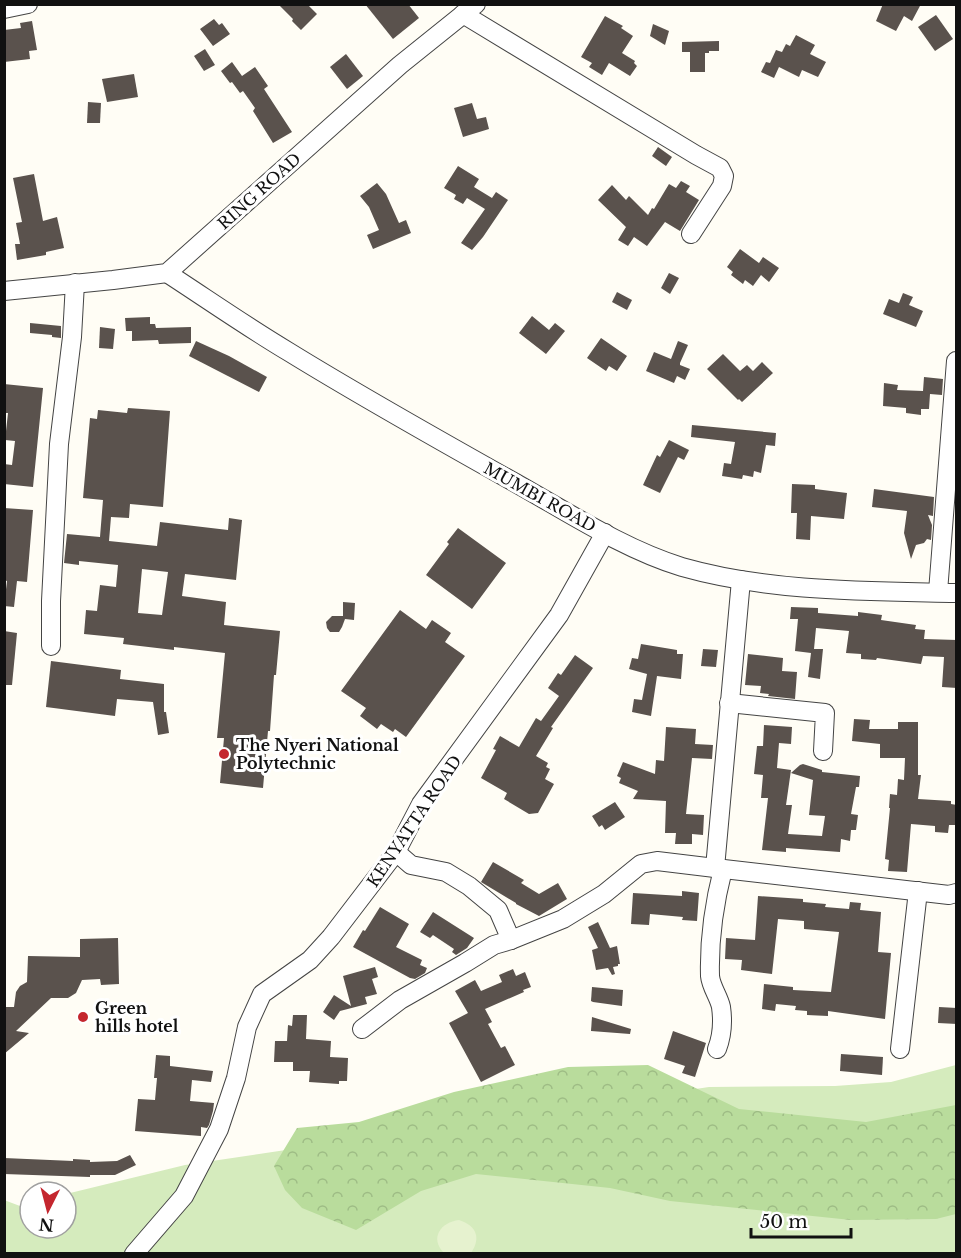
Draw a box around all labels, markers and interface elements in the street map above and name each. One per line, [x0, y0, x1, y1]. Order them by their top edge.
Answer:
street label: RING ROAD [213, 148, 305, 234]
street label: MUMBI ROAD [480, 458, 600, 536]
place label: The Nyeri National Polytechnic [236, 735, 399, 773]
marker: The Nyeri National Polytechnic [217, 747, 231, 761]
street label: KENYATTA ROAD [362, 751, 466, 891]
place label: Green hills hotel [95, 998, 179, 1036]
marker: Green hills hotel [76, 1010, 90, 1024]
north arrow [18, 1180, 78, 1240]
scale bar [751, 1201, 852, 1239]
text: 50 m [760, 1211, 808, 1233]
text: N [38, 1214, 55, 1236]

